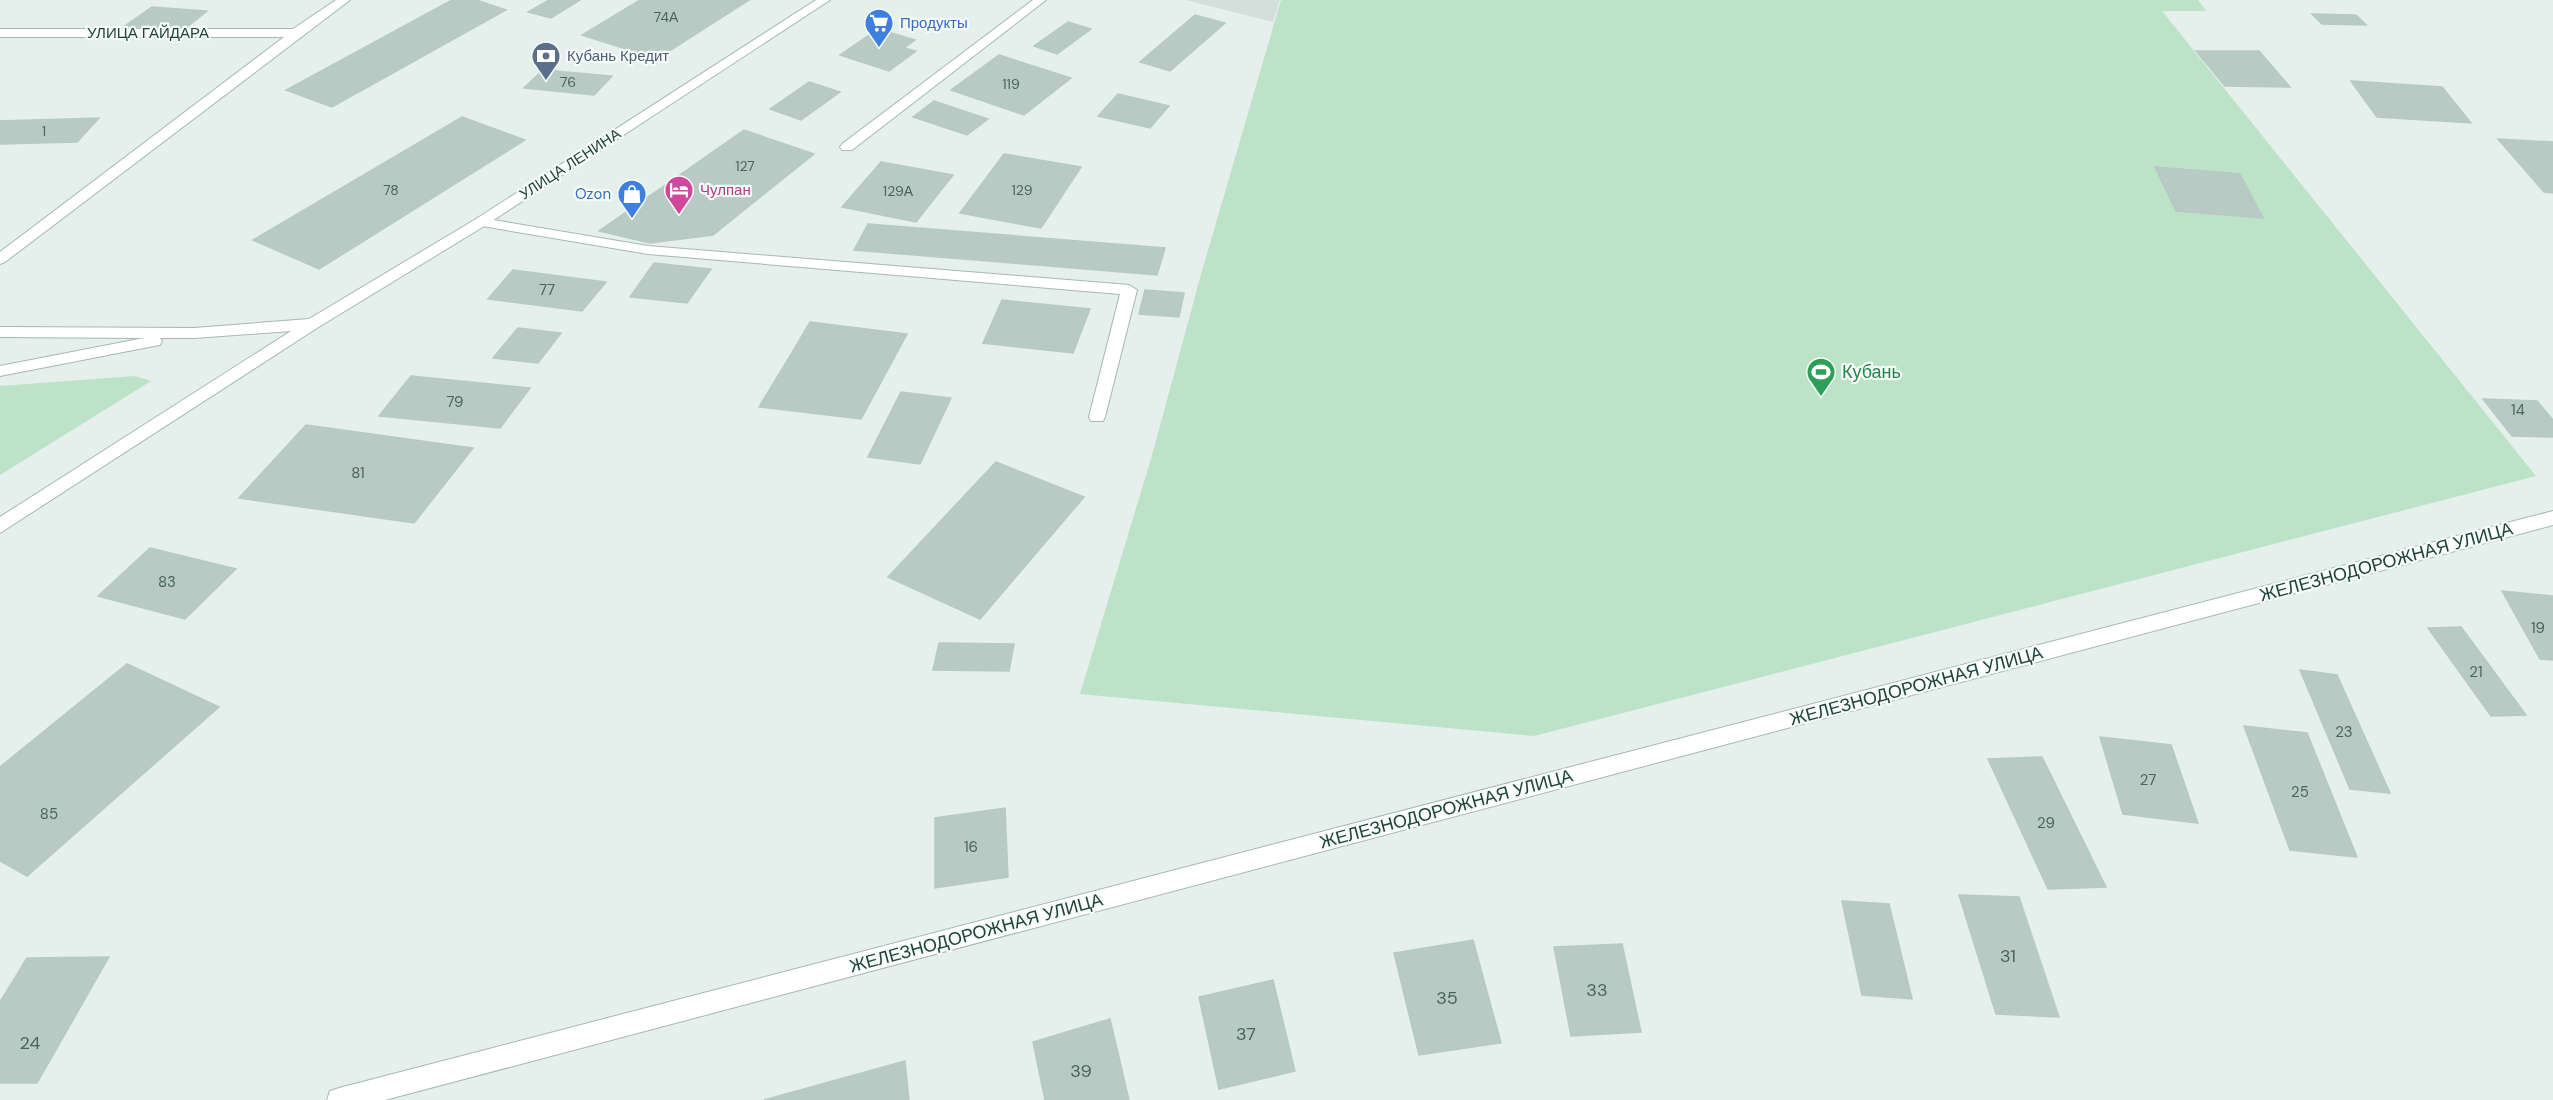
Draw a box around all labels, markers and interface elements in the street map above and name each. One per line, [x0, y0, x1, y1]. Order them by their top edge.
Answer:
supermarket icon: Продукты [863, 7, 895, 49]
house number: 74А [654, 8, 679, 26]
place label: Продукты [900, 13, 968, 33]
street label: УЛИЦА ГАЙДАРА [87, 23, 209, 43]
bank icon: Кубань Кредит [530, 40, 562, 82]
place label: Кубань Кредит [567, 46, 669, 66]
house number: 76 [560, 73, 576, 91]
house number: 119 [1002, 75, 1020, 93]
house number: 1 [42, 122, 46, 140]
street label: УЛИЦА ЛЕНИНА [515, 124, 625, 204]
house number: 127 [735, 157, 755, 175]
hotel icon: Чулпан [663, 174, 695, 216]
shop icon: Ozon [616, 178, 648, 220]
place label: Чулпан [700, 180, 751, 200]
house number: 78 [383, 181, 399, 199]
house number: 129 [1011, 181, 1033, 199]
house number: 129А [883, 182, 914, 200]
place label: Ozon [575, 184, 611, 204]
house number: 77 [539, 280, 555, 300]
sports icon: Кубань [1805, 356, 1837, 398]
place label: Кубань [1842, 360, 1901, 384]
house number: 79 [446, 392, 464, 412]
house number: 14 [2511, 400, 2525, 420]
house number: 81 [351, 463, 365, 483]
street label: ЖЕЛЕЗНОДОРОЖНАЯ УЛИЦА [2257, 517, 2515, 607]
house number: 83 [158, 572, 176, 592]
house number: 19 [2531, 618, 2545, 638]
street label: ЖЕЛЕЗНОДОРОЖНАЯ УЛИЦА [1787, 641, 2045, 731]
house number: 21 [2469, 662, 2483, 682]
house number: 23 [2335, 722, 2353, 742]
street label: ЖЕЛЕЗНОДОРОЖНАЯ УЛИЦА [1317, 764, 1575, 854]
house number: 27 [2140, 770, 2156, 790]
house number: 25 [2291, 782, 2309, 802]
house number: 85 [40, 804, 58, 824]
house number: 29 [2037, 813, 2055, 833]
house number: 16 [964, 837, 978, 857]
street label: ЖЕЛЕЗНОДОРОЖНАЯ УЛИЦА [847, 888, 1105, 978]
house number: 31 [2000, 944, 2016, 968]
house number: 33 [1586, 978, 1608, 1002]
house number: 35 [1436, 986, 1458, 1010]
house number: 37 [1236, 1022, 1256, 1046]
house number: 24 [20, 1031, 41, 1055]
house number: 39 [1070, 1059, 1092, 1083]

